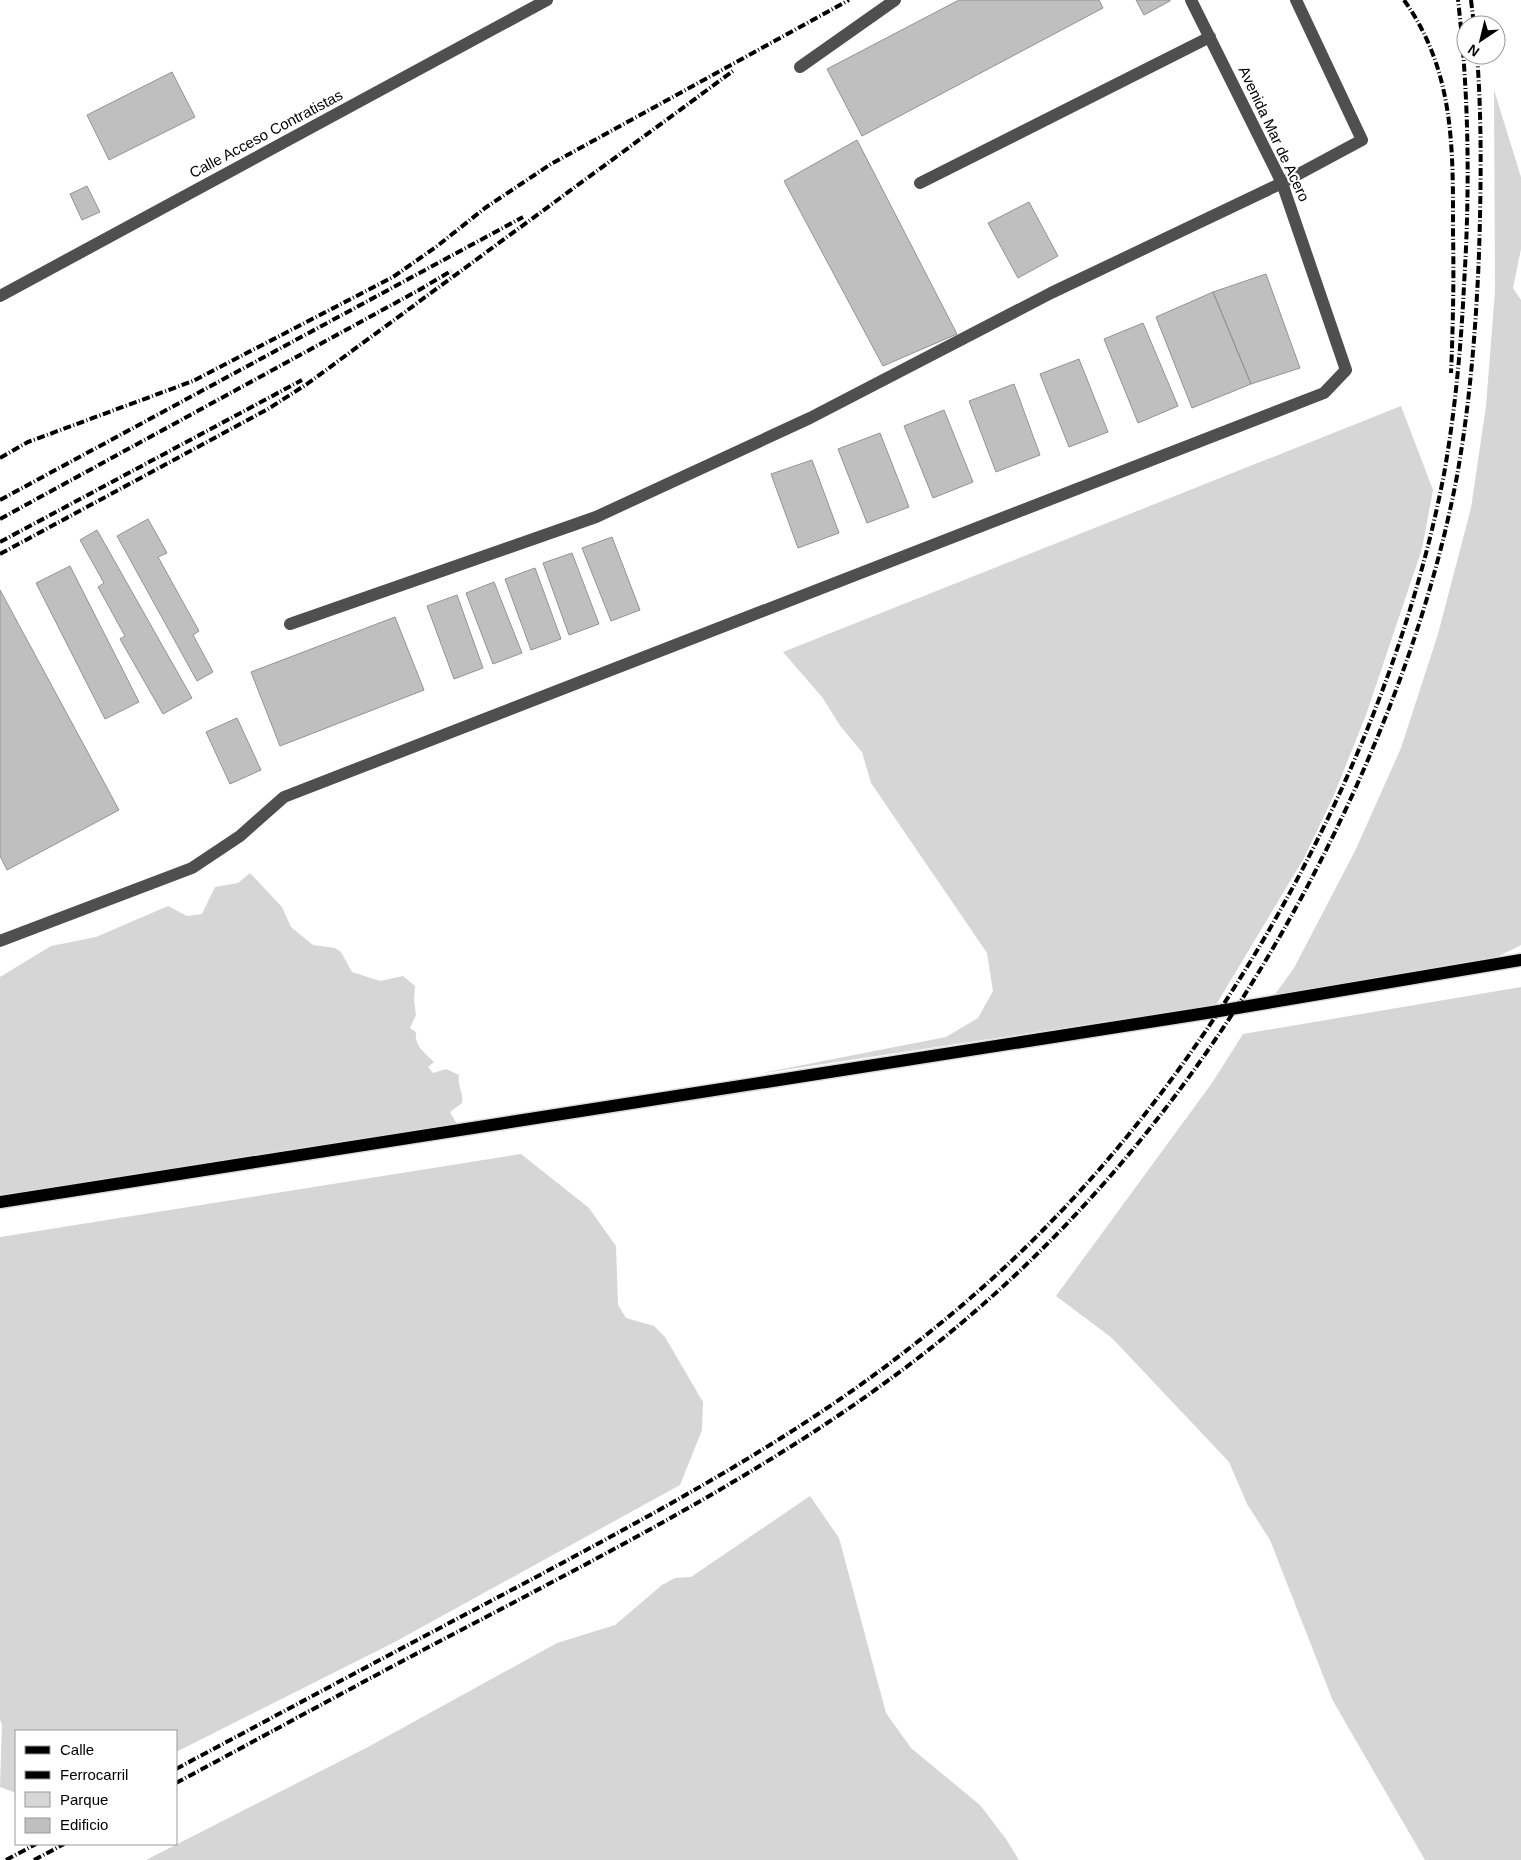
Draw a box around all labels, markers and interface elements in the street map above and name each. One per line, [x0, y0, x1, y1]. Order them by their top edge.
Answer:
north arrow [1456, 15, 1506, 65]
text: N [1465, 41, 1482, 60]
street label: Avenida Mar de Acero [1236, 63, 1313, 204]
street label: Calle Acceso Contratistas [186, 86, 345, 181]
legend [15, 1730, 178, 1845]
text: Calle [60, 1741, 94, 1758]
text: Ferrocarril [60, 1766, 128, 1783]
text: Parque [60, 1791, 108, 1808]
text: Edificio [60, 1816, 108, 1833]

